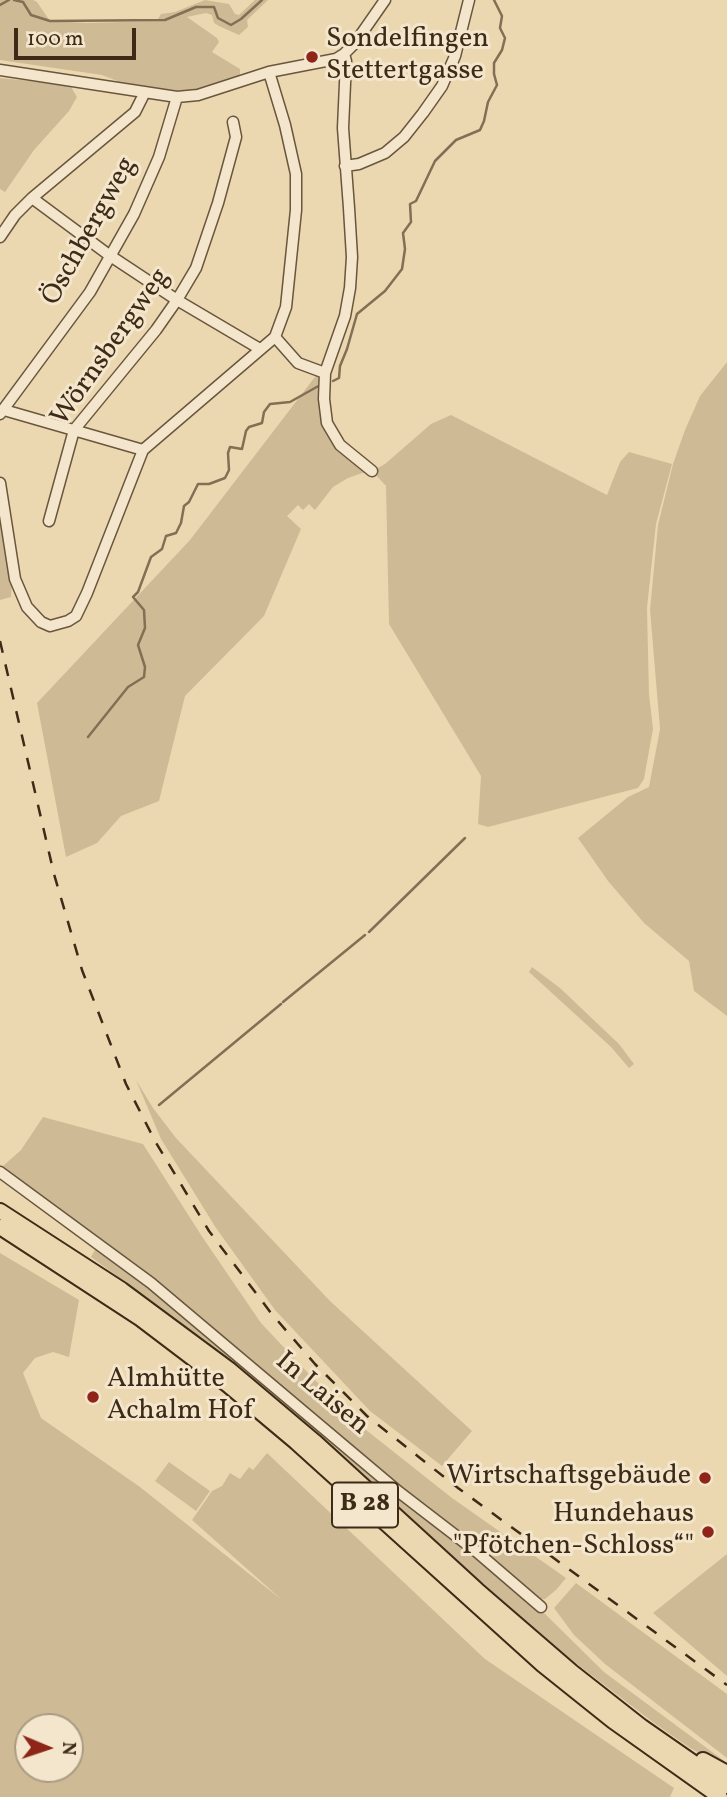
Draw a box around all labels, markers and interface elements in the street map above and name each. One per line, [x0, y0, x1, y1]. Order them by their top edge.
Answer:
scale bar [18, 14, 140, 58]
place label: Sondelfingen Stettertgasse [326, 24, 489, 90]
text: 100 m [27, 25, 84, 54]
marker: Sondelfingen Stettertgasse [304, 49, 320, 65]
street label: Öschbergweg [36, 152, 146, 312]
street label: Wörnsbergweg [45, 263, 179, 433]
street label: In Laisen [267, 1346, 375, 1444]
place label: Almhütte Achalm Hof [107, 1364, 253, 1430]
marker: Almhütte Achalm Hof [85, 1389, 101, 1405]
place label: Wirtschaftsgebäude [446, 1461, 691, 1495]
marker: Wirtschaftsgebäude [697, 1470, 713, 1486]
road number: B 28 [332, 1482, 398, 1528]
place label: Hundehaus "Pfötchen-Schloss“" [453, 1499, 694, 1565]
marker: Hundehaus "Pfötchen-Schloss“" [700, 1524, 716, 1540]
north arrow [14, 1713, 84, 1783]
text: N [55, 1741, 81, 1756]

